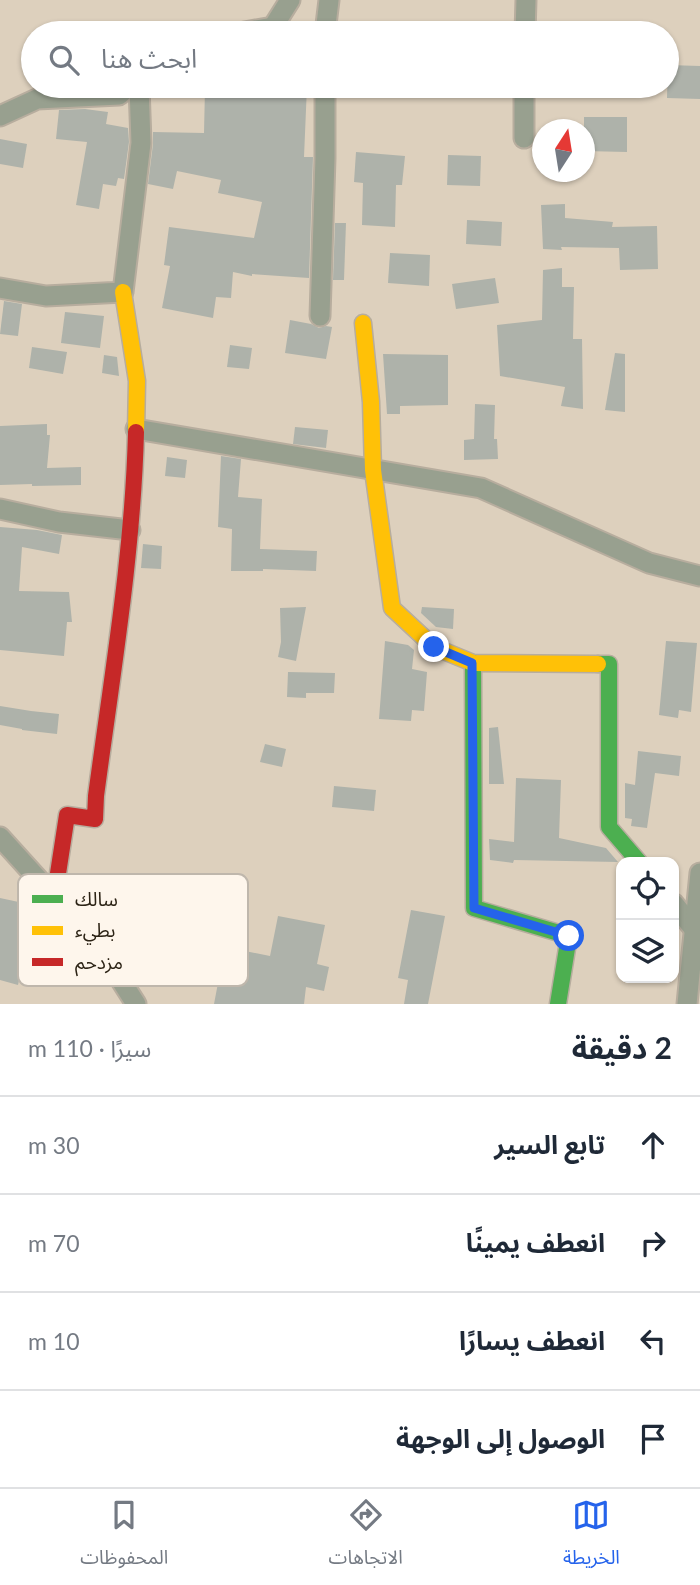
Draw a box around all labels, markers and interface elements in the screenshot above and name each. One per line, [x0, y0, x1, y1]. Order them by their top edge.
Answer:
search box [21, 21, 679, 98]
icon: search [45, 41, 83, 79]
text: ابحث هنا [101, 42, 197, 74]
north arrow [532, 119, 595, 182]
route end [418, 631, 449, 662]
map controls [616, 857, 679, 983]
button: locate [616, 857, 679, 920]
legend [18, 874, 248, 986]
text: سالك [75, 887, 118, 910]
text: بطيء [75, 918, 115, 945]
route start [553, 920, 584, 951]
button: layers [616, 920, 679, 983]
text: مزدحم [75, 950, 123, 977]
text: 2 دقيقة [572, 1029, 672, 1065]
text: سيرًا · 110 m [28, 1034, 151, 1062]
icon: ahead [634, 1126, 672, 1164]
text: تابع السير [494, 1128, 605, 1160]
text: 30 m [28, 1131, 80, 1159]
icon: right [634, 1224, 672, 1262]
text: انعطف يمينًا [466, 1226, 605, 1258]
text: 70 m [28, 1229, 80, 1257]
icon: left [634, 1322, 672, 1360]
text: انعطف يسارًا [459, 1324, 605, 1356]
text: 10 m [28, 1327, 80, 1355]
icon: arrive [634, 1420, 672, 1458]
text: الوصول إلى الوجهة [396, 1422, 605, 1454]
tab: المحفوظات [80, 1496, 168, 1578]
tab: الاتجاهات [329, 1496, 403, 1578]
tab: الخريطة [563, 1496, 620, 1578]

